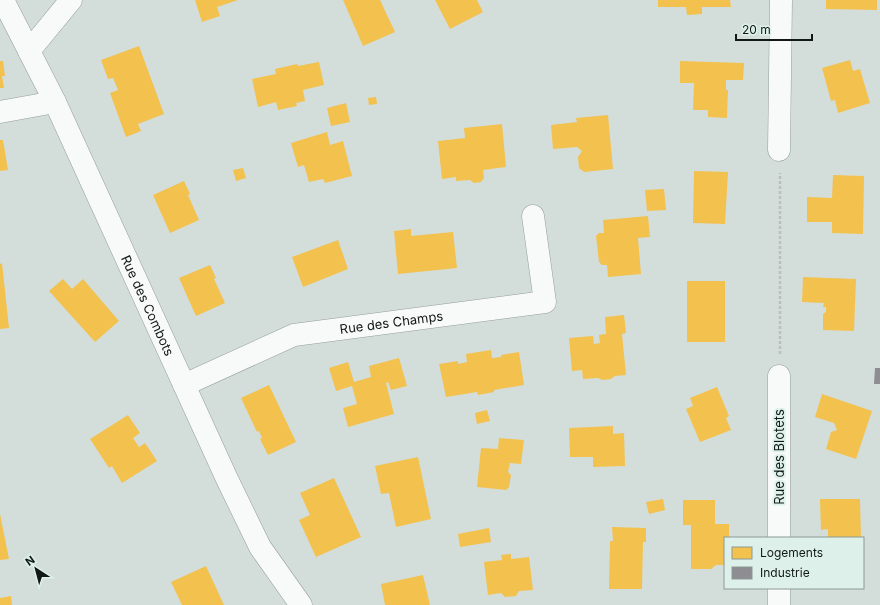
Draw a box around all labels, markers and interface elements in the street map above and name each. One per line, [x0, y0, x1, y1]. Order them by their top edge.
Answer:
scale bar [736, 16, 812, 42]
text: 20 m [742, 22, 771, 37]
street label: Rue des Combots [118, 252, 178, 358]
street label: Rue des Champs [339, 307, 444, 337]
street label: Rue des Blotets [771, 409, 787, 505]
legend [724, 537, 864, 589]
text: Logements [760, 545, 823, 560]
north arrow [16, 549, 56, 589]
text: N [23, 553, 38, 569]
text: Industrie [760, 565, 810, 580]

